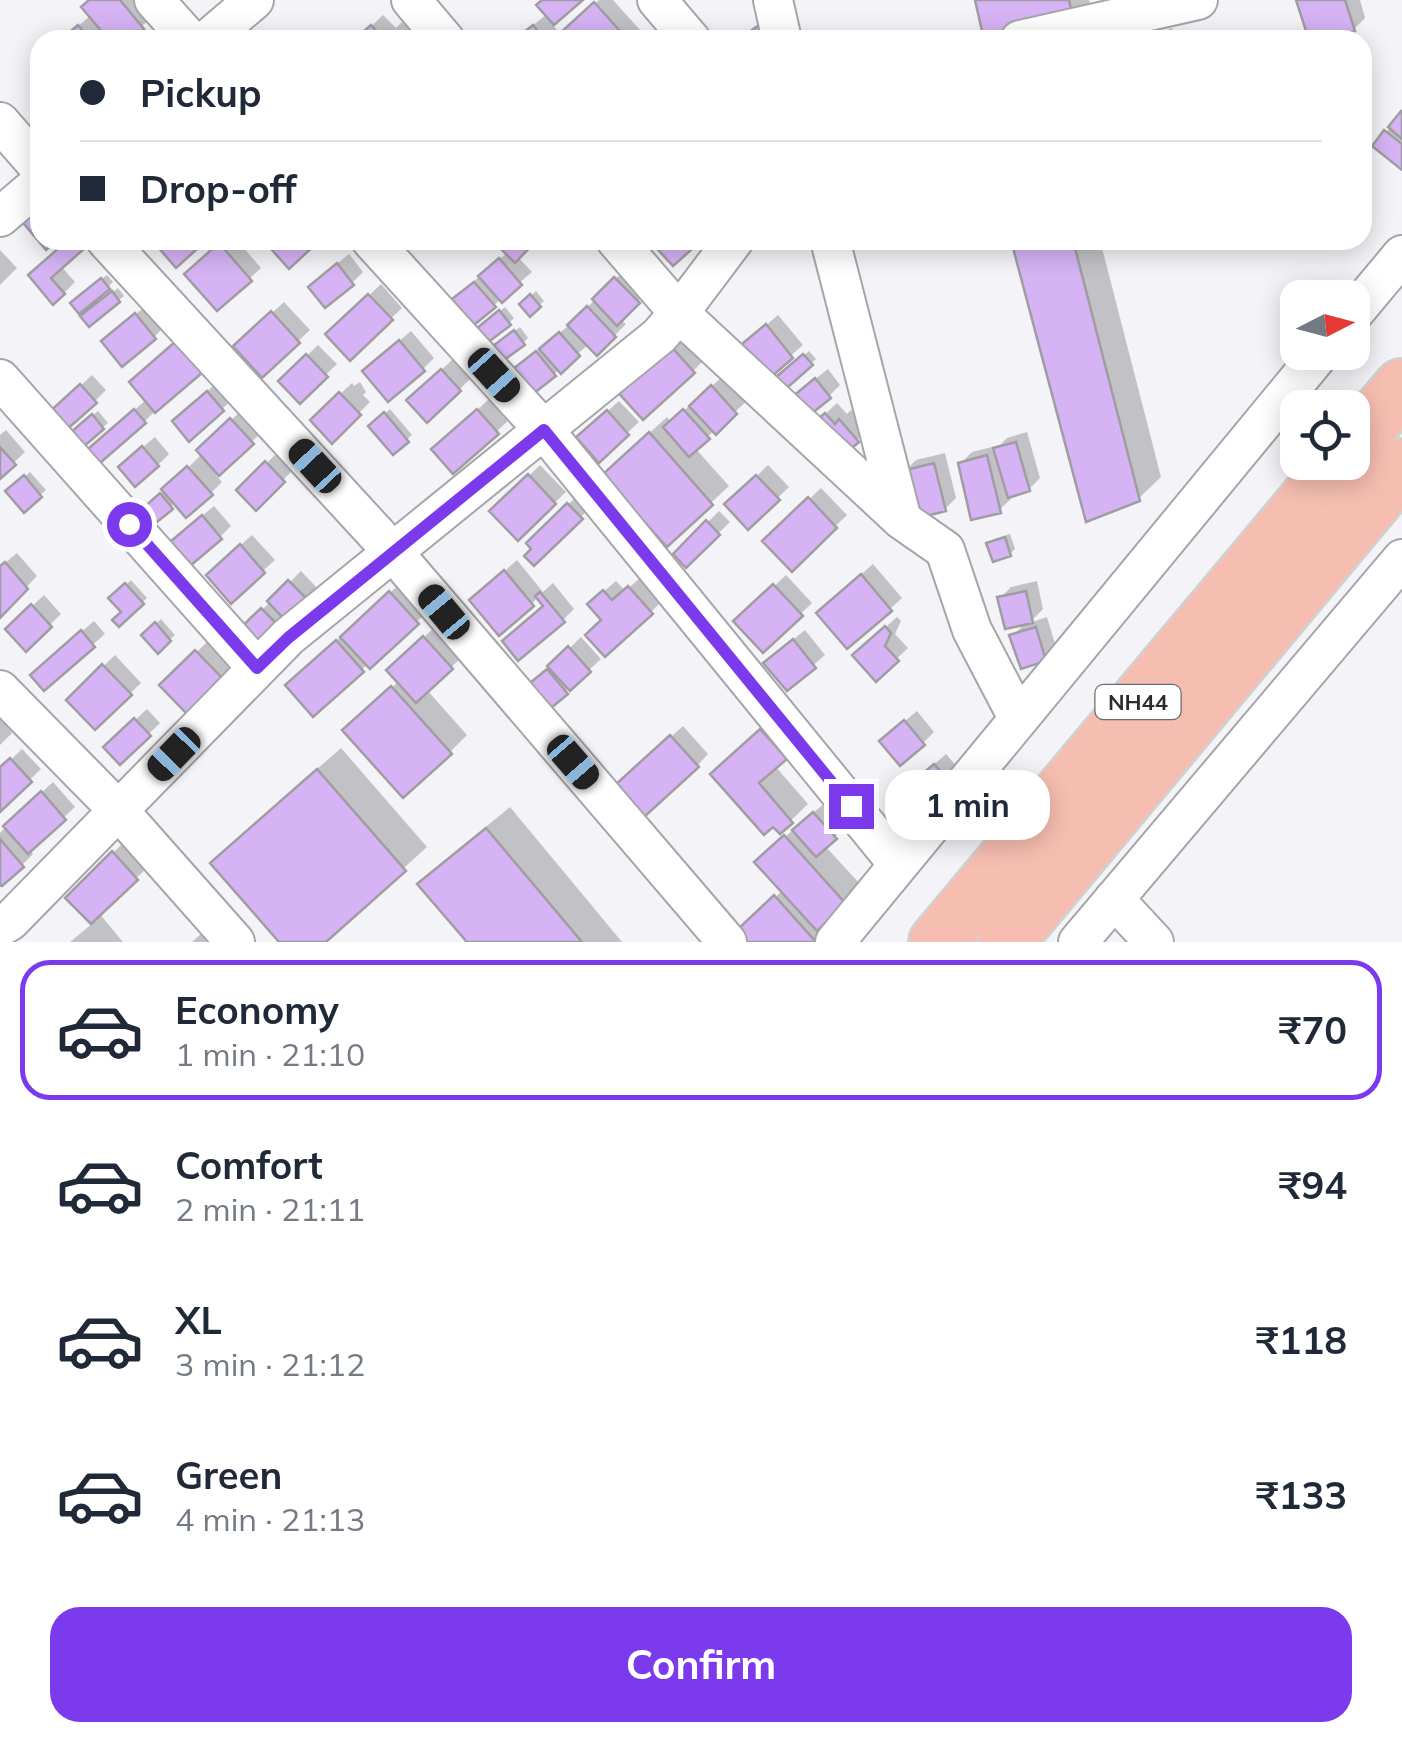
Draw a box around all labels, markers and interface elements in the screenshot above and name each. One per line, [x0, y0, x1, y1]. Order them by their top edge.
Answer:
text: Pickup [140, 69, 262, 117]
text: Drop-off [140, 165, 297, 213]
north arrow [1280, 280, 1370, 370]
map controls [1280, 280, 1370, 480]
car [463, 343, 525, 407]
button: locate [1280, 390, 1370, 480]
car [284, 434, 346, 498]
route start [107, 502, 152, 547]
car [413, 579, 475, 645]
road number: NH44 [1096, 685, 1180, 719]
car [142, 722, 206, 786]
car [542, 730, 604, 794]
callout: 1 min [886, 771, 1051, 841]
route end [829, 784, 874, 829]
text: 1 min [925, 785, 1010, 825]
icon: car [55, 985, 145, 1075]
text: Economy [175, 986, 339, 1034]
text: ₹70 [1279, 1006, 1347, 1054]
text: 1 min · 21:10 [175, 1034, 365, 1074]
icon: car [55, 1140, 145, 1230]
text: Comfort [175, 1141, 323, 1189]
text: ₹94 [1279, 1161, 1347, 1209]
text: 2 min · 21:11 [175, 1189, 365, 1229]
icon: car [55, 1295, 145, 1385]
text: XL [175, 1296, 222, 1344]
text: ₹118 [1256, 1316, 1347, 1364]
text: 3 min · 21:12 [175, 1344, 365, 1384]
icon: car [55, 1450, 145, 1540]
text: Green [175, 1451, 282, 1499]
text: ₹133 [1256, 1471, 1347, 1519]
text: 4 min · 21:13 [175, 1499, 365, 1539]
button: Confirm [50, 1607, 1352, 1722]

